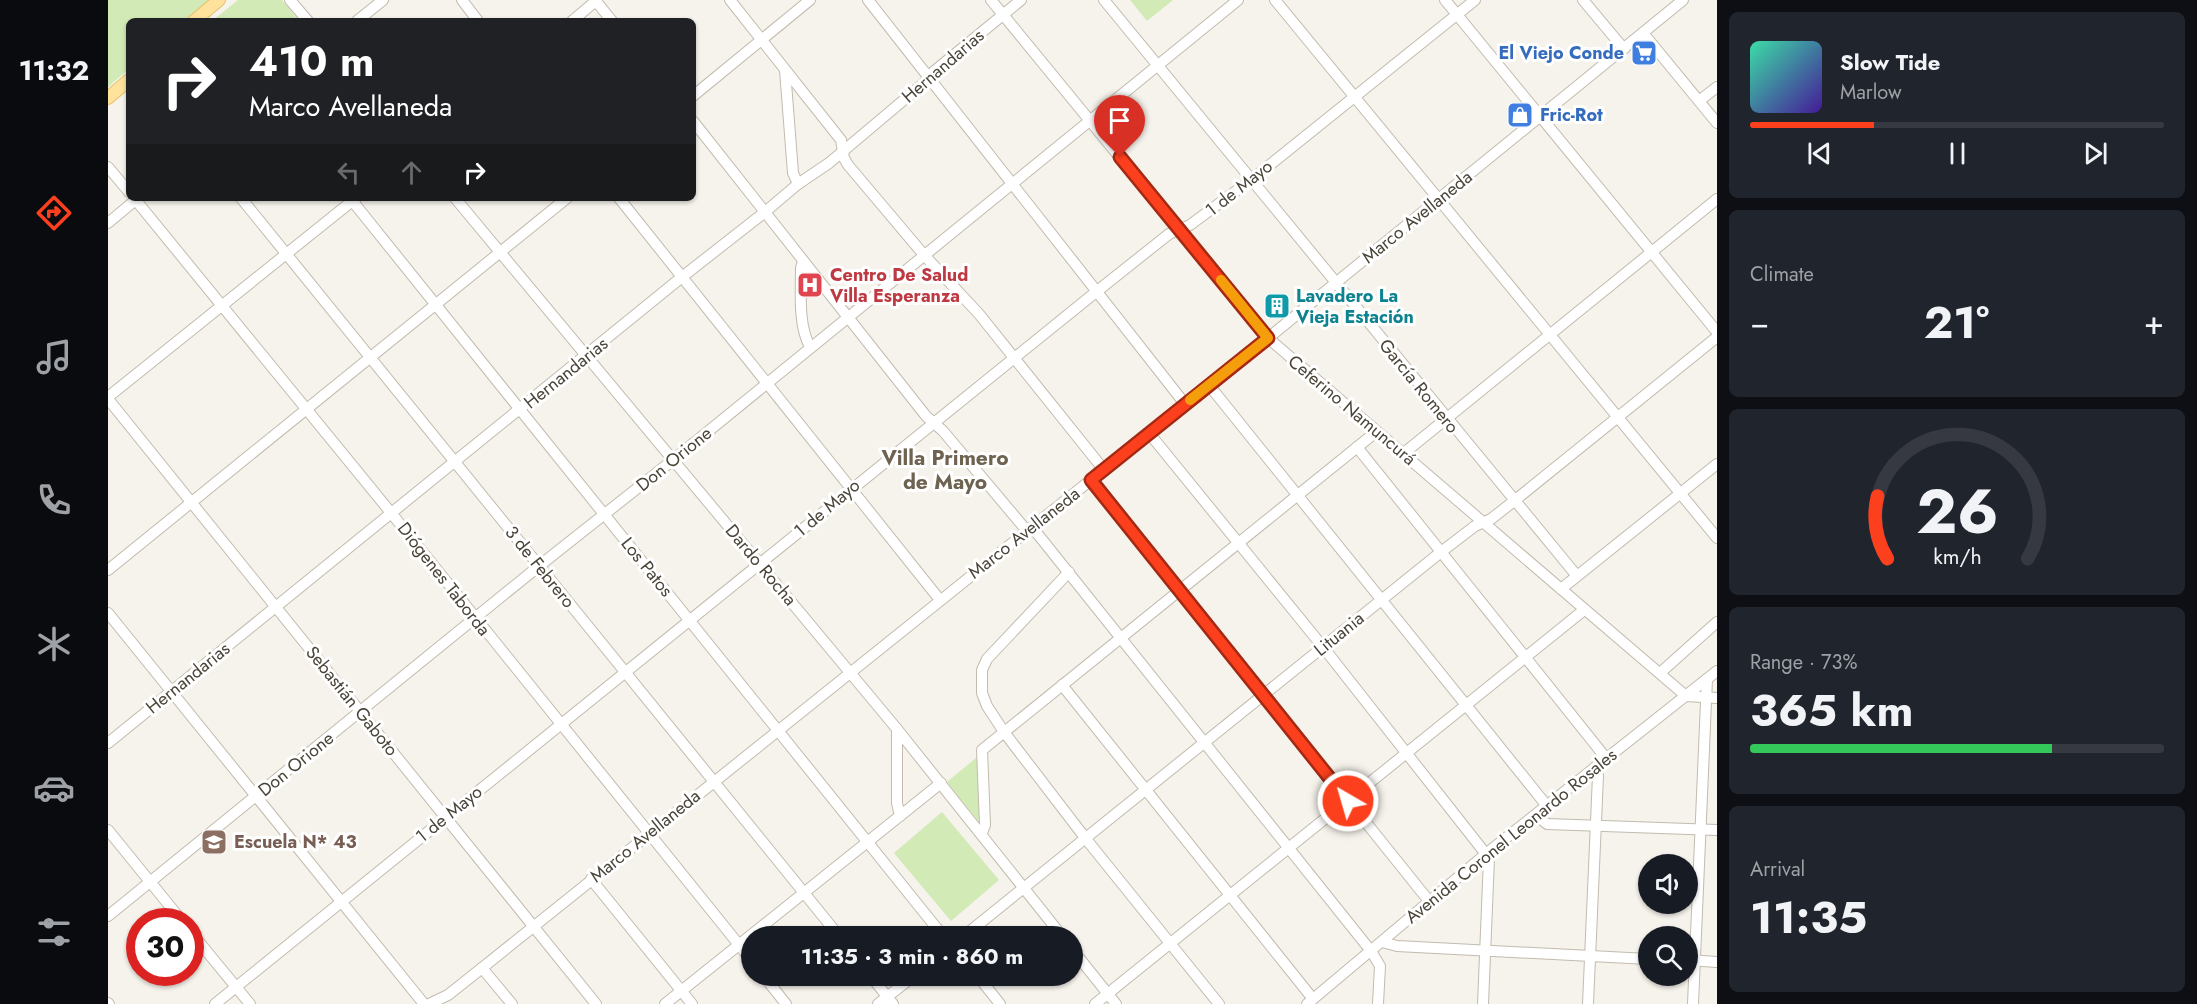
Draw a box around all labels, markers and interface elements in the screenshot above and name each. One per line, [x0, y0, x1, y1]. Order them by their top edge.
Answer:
street label: Hernandarias [896, 23, 990, 109]
text: 410 m [249, 31, 375, 92]
supermarket icon: El Viejo Conde [1629, 38, 1659, 68]
place label: El Viejo Conde [1498, 40, 1624, 66]
icon: right [150, 42, 228, 120]
text: Slow Tide [1840, 46, 1940, 78]
text: 11:32 [19, 51, 89, 90]
text: Marlow [1840, 78, 1902, 107]
text: Marco Avellaneda [249, 87, 452, 126]
pin [1094, 95, 1145, 157]
shop icon: Fric-Rot [1505, 100, 1535, 130]
place label: Fric-Rot [1540, 102, 1603, 128]
icon: arrive [1103, 104, 1136, 137]
icon: previous [1803, 137, 1836, 170]
icon: pause [1941, 137, 1974, 170]
icon: next [2079, 137, 2112, 170]
street label: 1 de Mayo [1200, 153, 1278, 223]
icon: left [332, 156, 365, 189]
icon: ahead [395, 156, 428, 189]
icon: right [458, 156, 491, 189]
street label: Marco Avellaneda [1356, 164, 1478, 270]
icon: directions [33, 192, 75, 234]
text: Climate [1750, 260, 1814, 289]
place label: Centro De Salud Villa Esperanza [829, 262, 968, 309]
hospital icon: Centro De Salud Villa Esperanza [795, 270, 825, 300]
place label: Lavadero La Vieja Estación [1295, 283, 1414, 330]
text: 21° [1924, 290, 1989, 355]
building icon: Lavadero La Vieja Estación [1262, 291, 1292, 321]
text: − [1750, 299, 1769, 346]
text: + [2144, 299, 2164, 346]
street label: Hernandarias [518, 331, 614, 415]
street label: García Romero [1373, 333, 1465, 439]
icon: music [33, 336, 75, 378]
street label: Ceferino Namuncurá [1282, 349, 1422, 471]
street label: Don Orione [631, 420, 717, 498]
district label: Villa Primero de Mayo [880, 443, 1009, 497]
text: 26 [1916, 466, 1998, 556]
street label: 1 de Mayo [788, 473, 866, 543]
icon: phone [33, 479, 75, 521]
street label: Marco Avellaneda [963, 481, 1085, 585]
street label: Diógenes Taborda [391, 517, 497, 641]
street label: Dardo Rocha [719, 519, 803, 611]
street label: 3 de Febrero [499, 520, 581, 614]
street label: Los Patos [615, 532, 679, 602]
text: km/h [1933, 541, 1981, 572]
street label: Lituania [1308, 606, 1370, 662]
icon: climate [33, 623, 75, 665]
street label: Hernandarias [140, 636, 236, 720]
street label: Sebastián Gaboto [300, 640, 405, 762]
text: Range · 73% [1750, 648, 1857, 677]
text: 365 km [1750, 678, 1913, 743]
street label: Don Orione [253, 725, 339, 803]
street label: Avenida Coronel Leonardo Rosales [1399, 742, 1623, 930]
icon: car [33, 767, 75, 809]
position arrow [1316, 769, 1380, 833]
street label: 1 de Mayo [410, 779, 488, 849]
street label: Marco Avellaneda [584, 783, 706, 889]
school or university icon: Escuela N* 43 [199, 827, 229, 857]
place label: Escuela N* 43 [234, 829, 357, 855]
map controls [1638, 854, 1698, 986]
button: sound [1638, 854, 1698, 914]
text: Arrival [1750, 855, 1805, 884]
text: 11:35 [1750, 885, 1867, 950]
speed limit sign: 30 [126, 908, 204, 986]
icon: filters [33, 911, 75, 953]
button: search [1638, 926, 1698, 986]
text: 11:35 · 3 min · 860 m [801, 940, 1023, 972]

